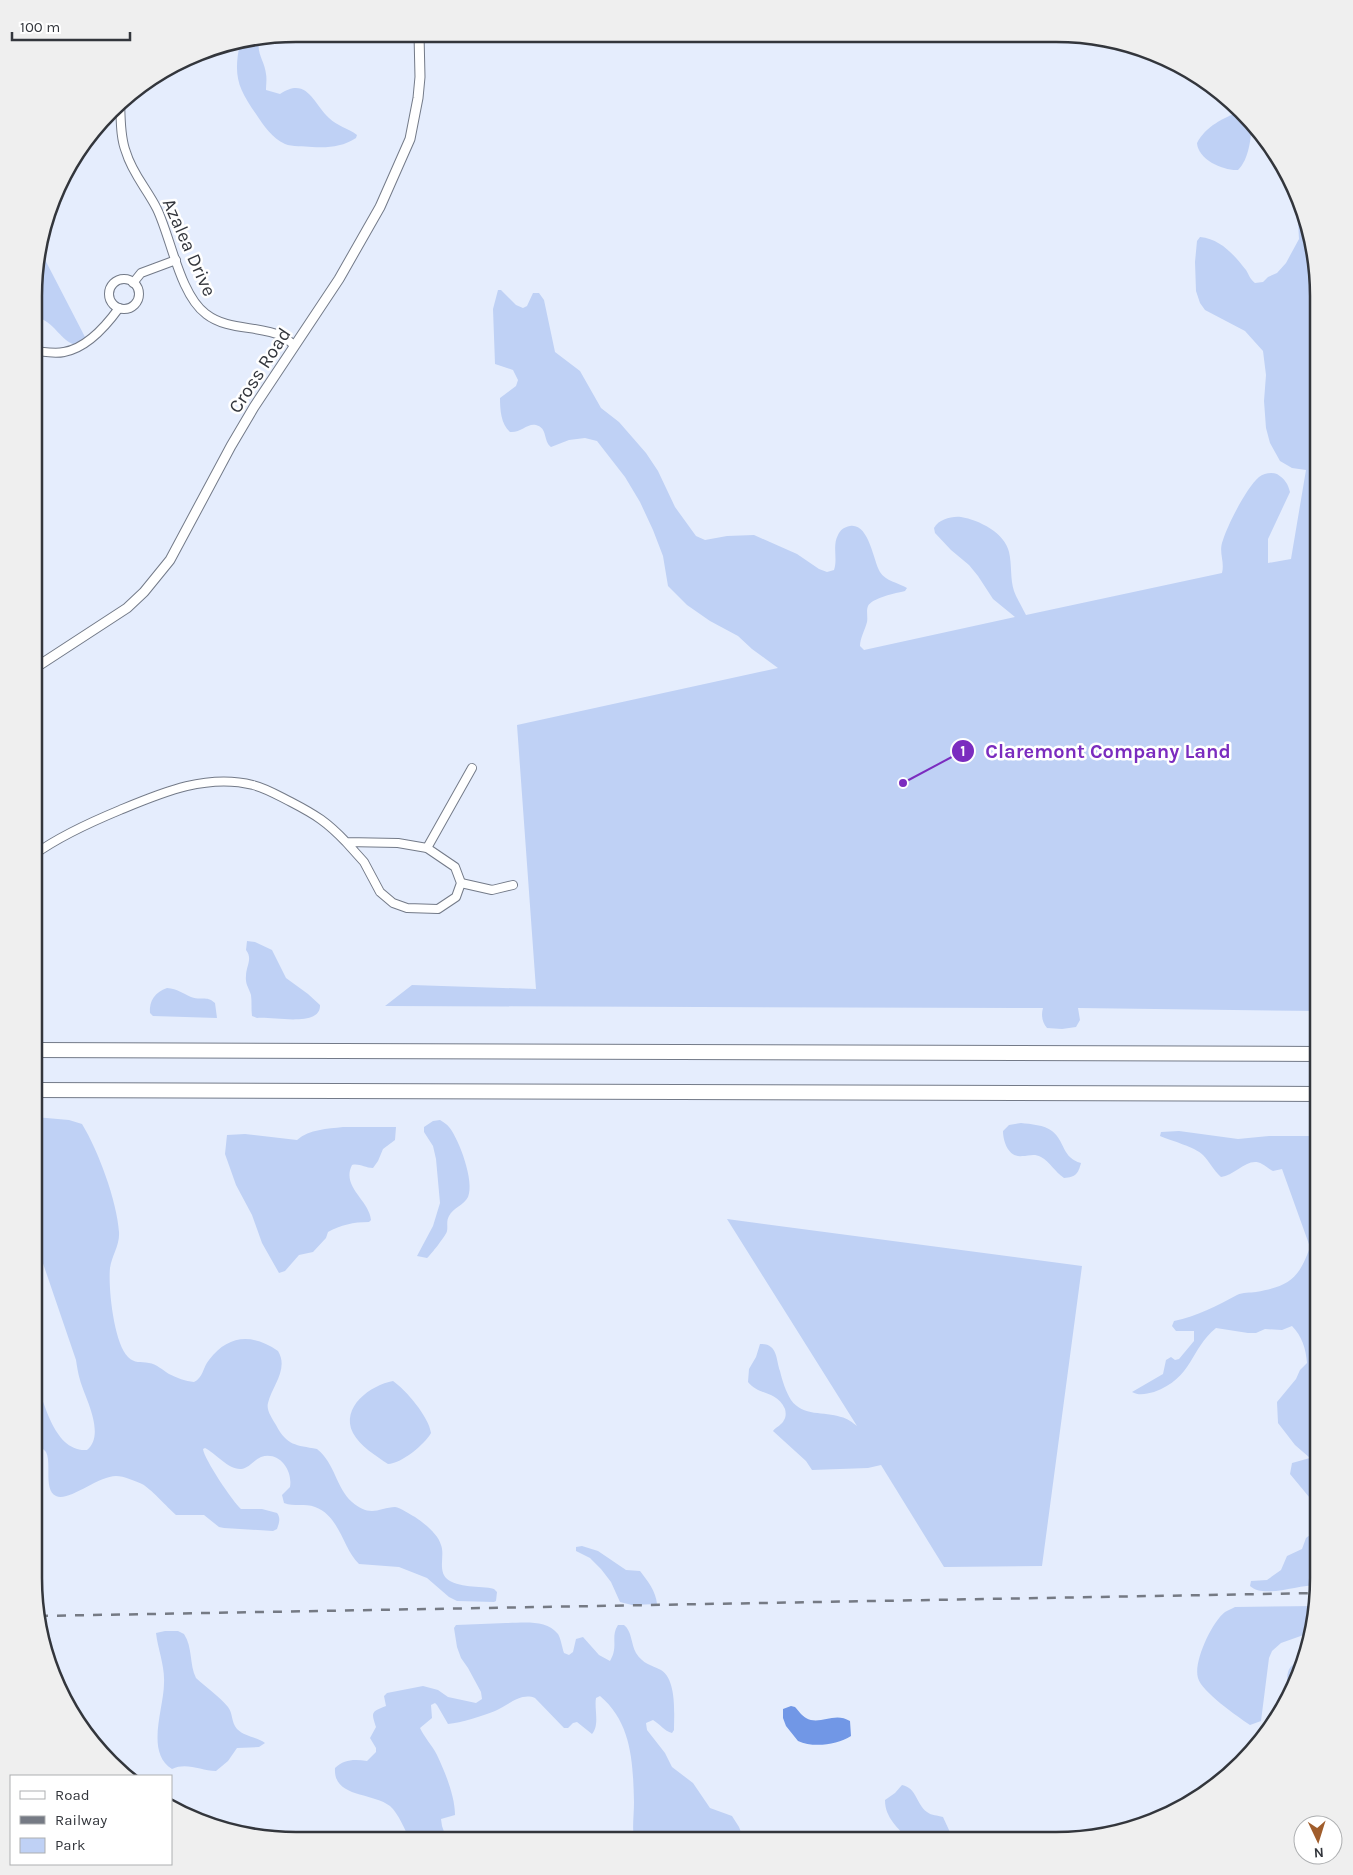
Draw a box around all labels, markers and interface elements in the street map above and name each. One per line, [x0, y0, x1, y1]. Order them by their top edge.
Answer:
scale bar [12, 10, 130, 42]
text: 100 m [20, 18, 60, 36]
street label: Azalea Drive [158, 195, 220, 300]
street label: Cross Road [224, 324, 296, 417]
callout: Claremont Company Land [950, 733, 1240, 768]
text: Claremont Company Land [985, 740, 1231, 763]
text: 1 [960, 742, 966, 760]
legend [10, 1775, 172, 1865]
text: Road [55, 1786, 90, 1804]
text: Railway [55, 1811, 107, 1829]
north arrow [1293, 1815, 1343, 1865]
text: Park [55, 1836, 85, 1854]
text: N [1313, 1844, 1324, 1861]

